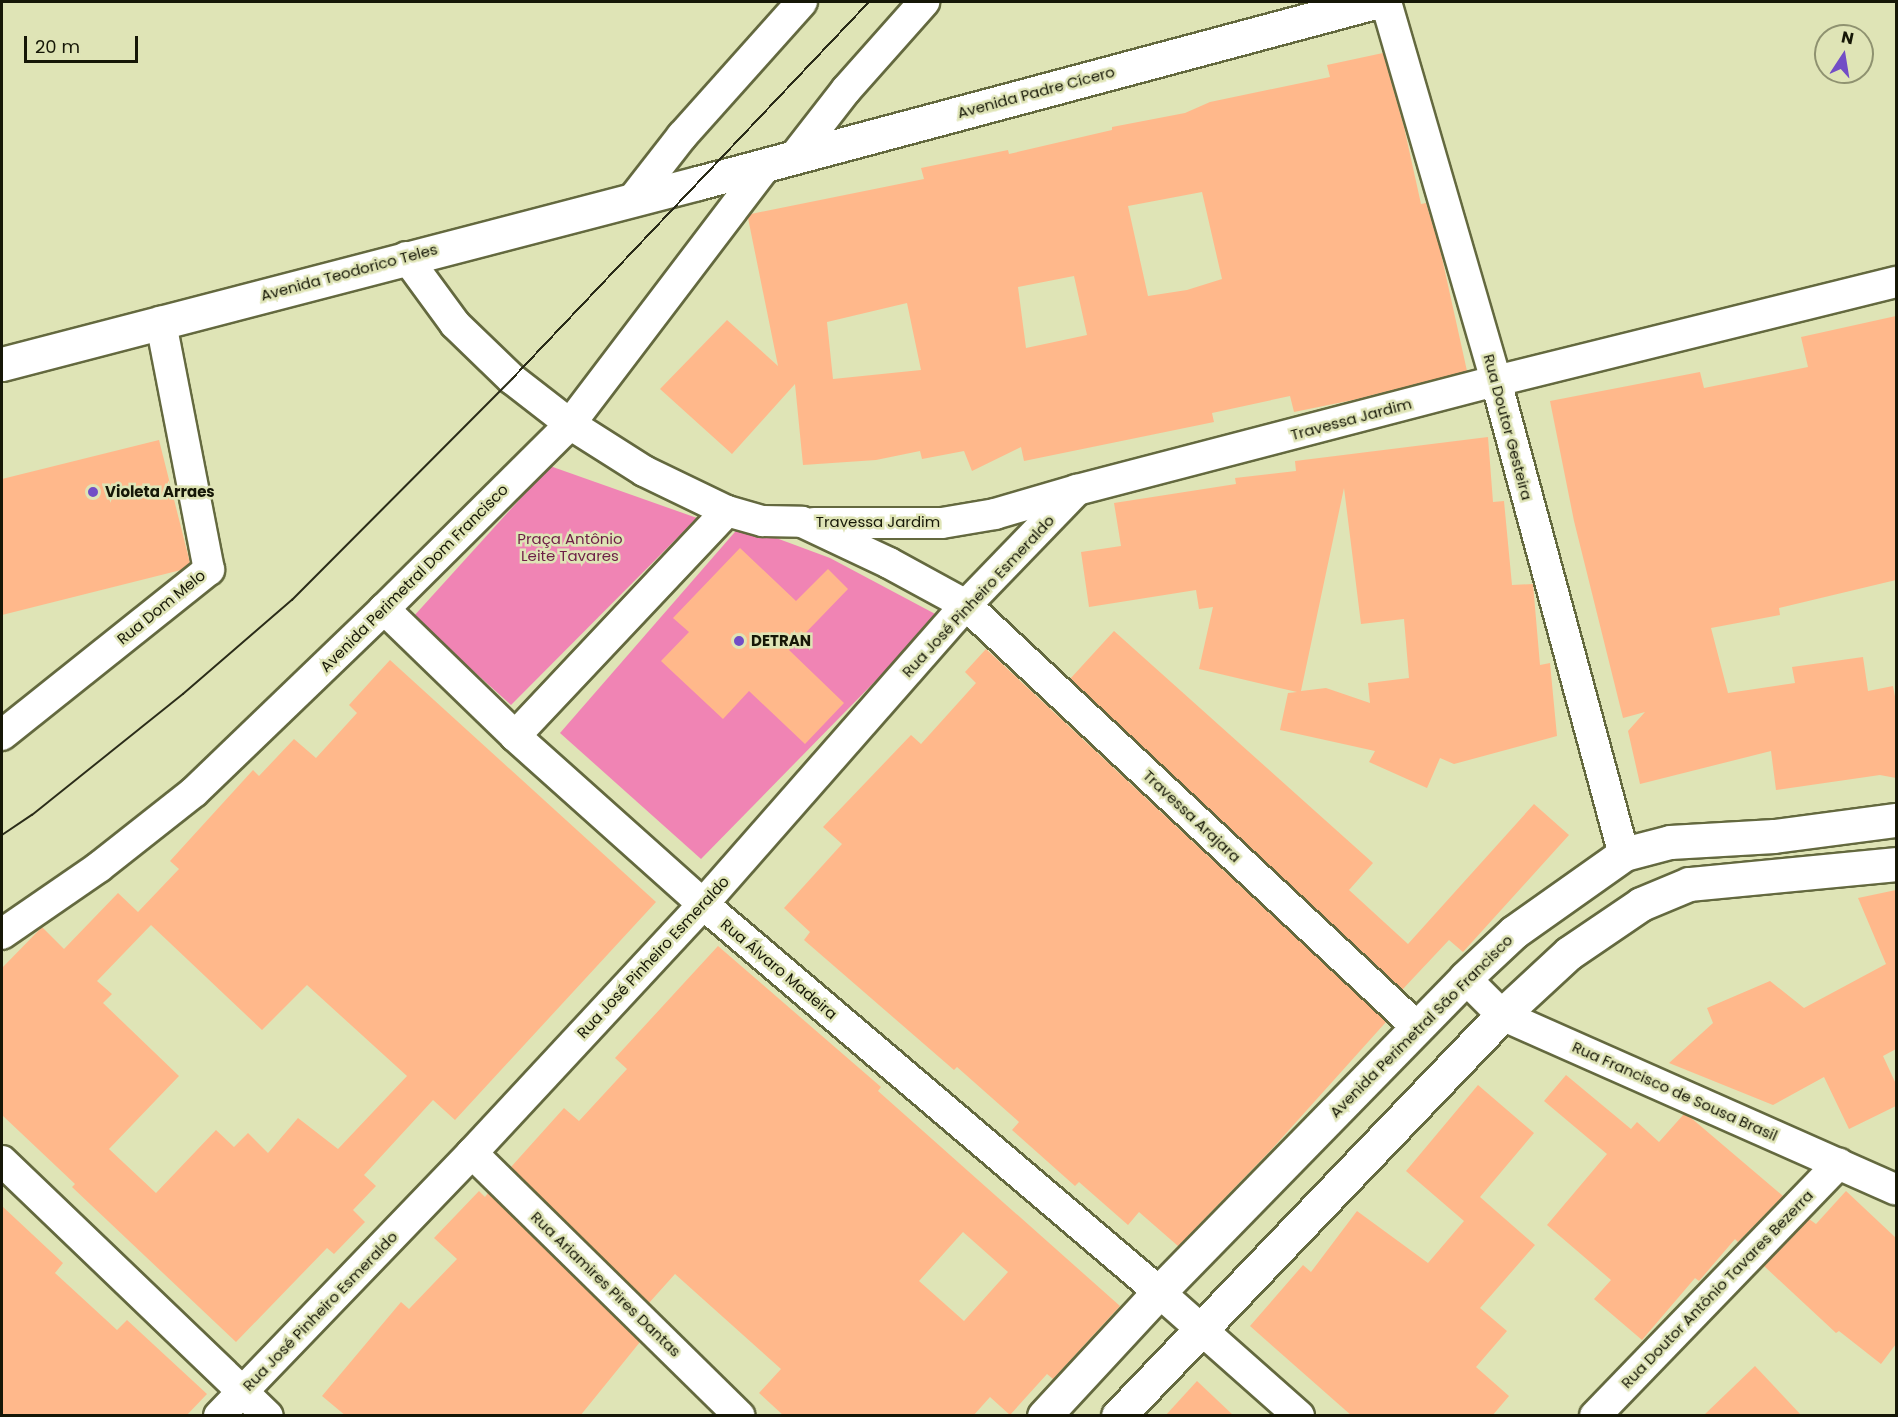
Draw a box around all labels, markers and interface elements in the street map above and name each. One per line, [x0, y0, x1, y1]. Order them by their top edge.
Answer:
scale bar [27, 24, 141, 62]
north arrow [1814, 24, 1874, 84]
text: N [1839, 25, 1856, 50]
text: 20 m [35, 34, 80, 59]
street label: Avenida Padre Cícero [955, 62, 1117, 122]
street label: Avenida Teodorico Teles [259, 240, 439, 304]
street label: Rua Doutor Gesteira [1480, 352, 1536, 502]
street label: Travessa Jardim [1289, 394, 1413, 444]
street label: Avenida Perimetral Dom Francisco [316, 480, 512, 676]
place label: Violeta Arraes [105, 483, 215, 501]
marker: Violeta Arraes [86, 485, 100, 499]
street label: Rua José Pinheiro Esmeraldo [898, 511, 1058, 681]
street label: Travessa Jardim [816, 513, 940, 531]
park label: Praça Antônio Leite Tavares [517, 529, 623, 564]
street label: Rua Dom Melo [113, 566, 209, 648]
place label: DETRAN [751, 632, 811, 650]
marker: DETRAN [732, 634, 746, 648]
street label: Travessa Arajara [1139, 766, 1245, 866]
street label: Rua José Pinheiro Esmeraldo [573, 872, 733, 1042]
street label: Rua Álvaro Madeira [717, 915, 841, 1023]
street label: Avenida Perimetral São Francisco [1326, 931, 1516, 1121]
street label: Rua Francisco de Sousa Brasil [1570, 1037, 1780, 1145]
street label: Rua Doutor Antônio Tavares Bezerra [1617, 1186, 1817, 1392]
street label: Rua Ariamires Pires Dantas [527, 1208, 685, 1360]
street label: Rua José Pinheiro Esmeraldo [239, 1228, 401, 1394]

